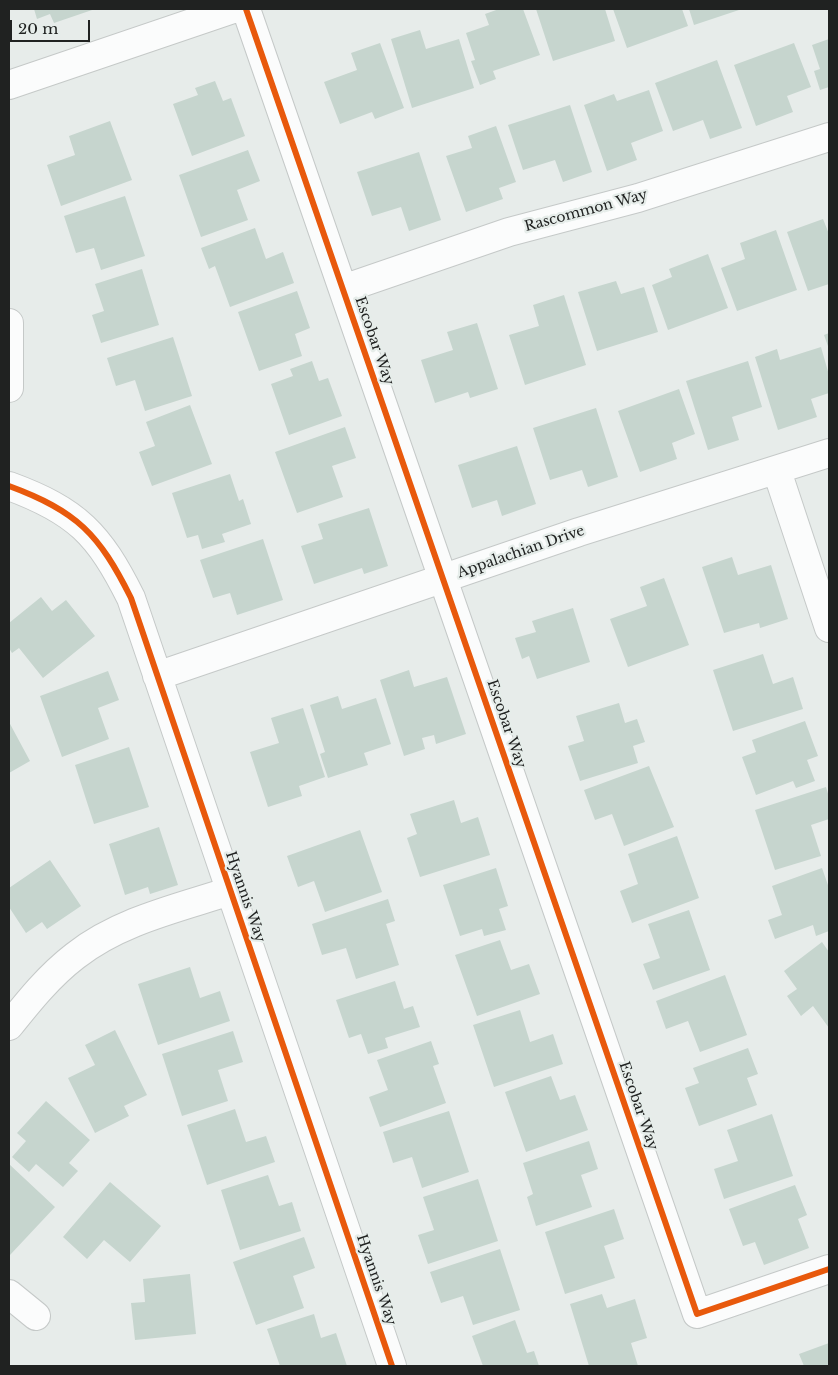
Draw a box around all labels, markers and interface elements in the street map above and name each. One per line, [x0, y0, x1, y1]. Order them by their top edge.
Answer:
scale bar [12, 10, 92, 42]
text: 20 m [18, 19, 58, 38]
street label: Rascommon Way [523, 187, 649, 235]
street label: Escobar Way [351, 295, 397, 387]
street label: Appalachian Drive [455, 522, 587, 582]
street label: Escobar Way [483, 678, 529, 770]
street label: Hyannis Way [222, 849, 268, 945]
street label: Escobar Way [615, 1060, 661, 1152]
street label: Hyannis Way [353, 1232, 399, 1328]

